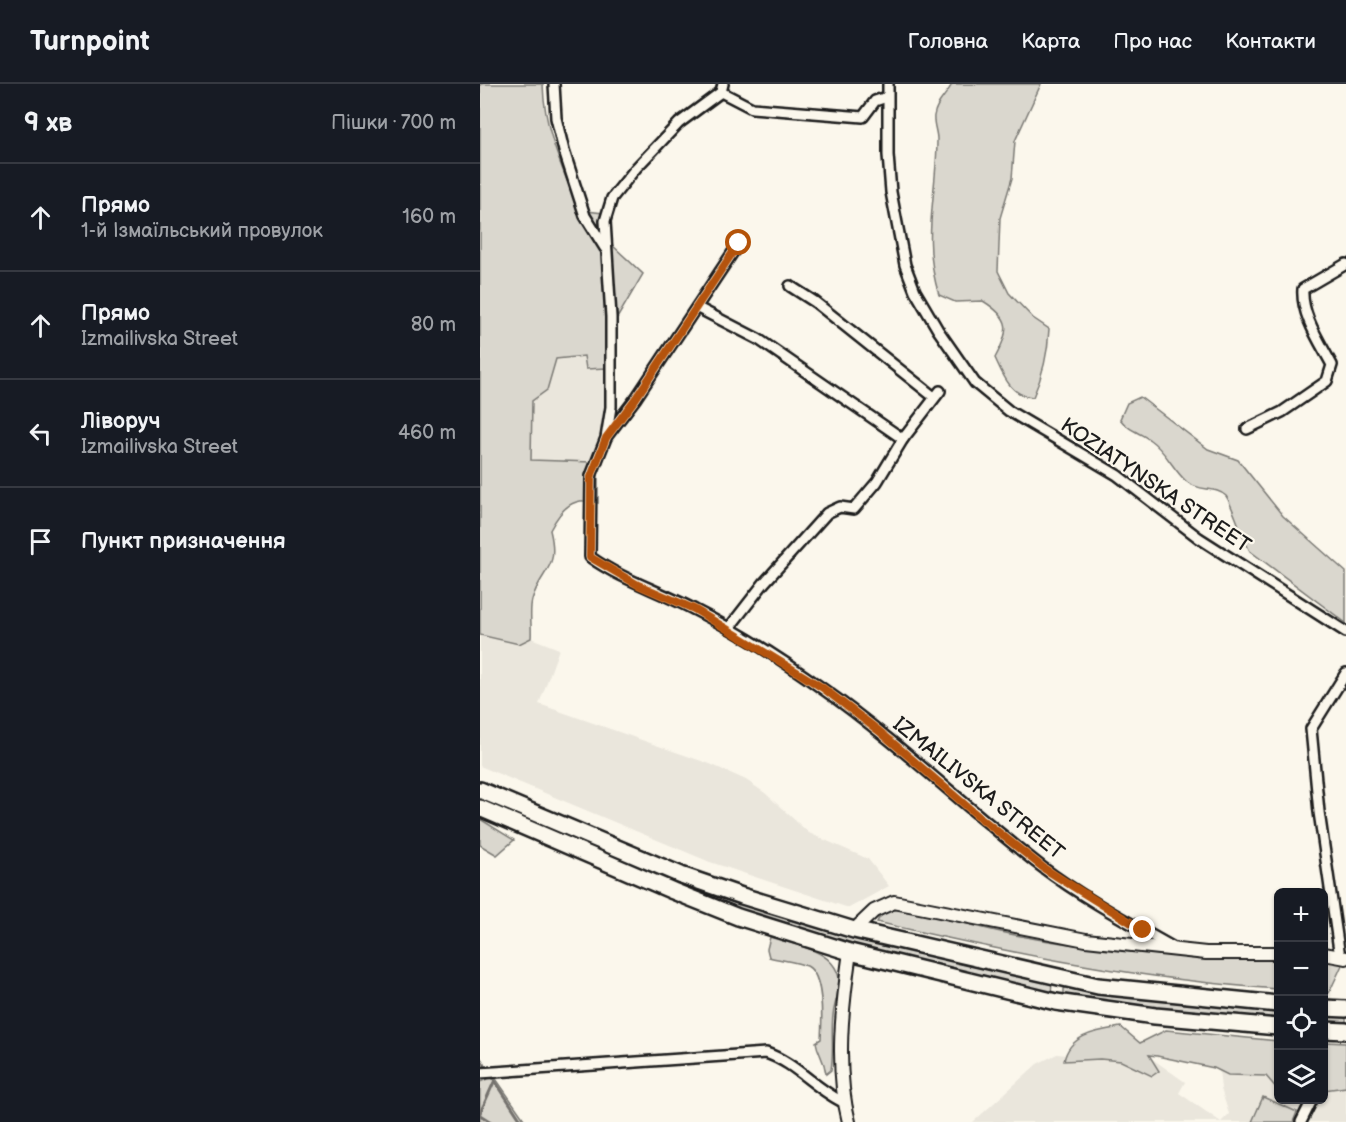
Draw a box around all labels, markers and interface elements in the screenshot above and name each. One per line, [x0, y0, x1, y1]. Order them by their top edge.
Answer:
text: Turnpoint [30, 25, 150, 58]
text: Головна [908, 29, 988, 54]
text: Карта [1021, 29, 1080, 54]
text: Про нас [1113, 29, 1192, 54]
text: Контакти [1225, 29, 1316, 54]
text: 9 хв [24, 108, 72, 139]
text: Пішки · 700 m [331, 111, 456, 135]
text: Прямо [81, 192, 150, 219]
icon: ahead [24, 201, 57, 234]
text: 160 m [402, 205, 456, 229]
text: 1-й Ізмаїльський провулок [81, 219, 323, 243]
route start [725, 229, 751, 255]
text: Прямо [81, 300, 150, 327]
icon: ahead [24, 309, 57, 342]
text: 80 m [411, 313, 456, 337]
text: Izmailivska Street [81, 327, 238, 351]
text: Ліворуч [81, 408, 161, 435]
street label: KOZIATYNSKA STREET [1056, 412, 1256, 559]
icon: left [24, 417, 57, 450]
text: 460 m [398, 421, 456, 445]
text: Izmailivska Street [81, 435, 238, 459]
icon: arrive [24, 525, 57, 558]
text: Пункт призначення [81, 528, 286, 555]
street label: IZMAILIVSKA STREET [888, 712, 1070, 865]
map controls [1274, 888, 1328, 1104]
button: + [1274, 888, 1328, 942]
route end [1129, 916, 1155, 942]
button: − [1274, 942, 1328, 996]
button: locate [1274, 996, 1328, 1050]
button: layers [1274, 1050, 1328, 1104]

